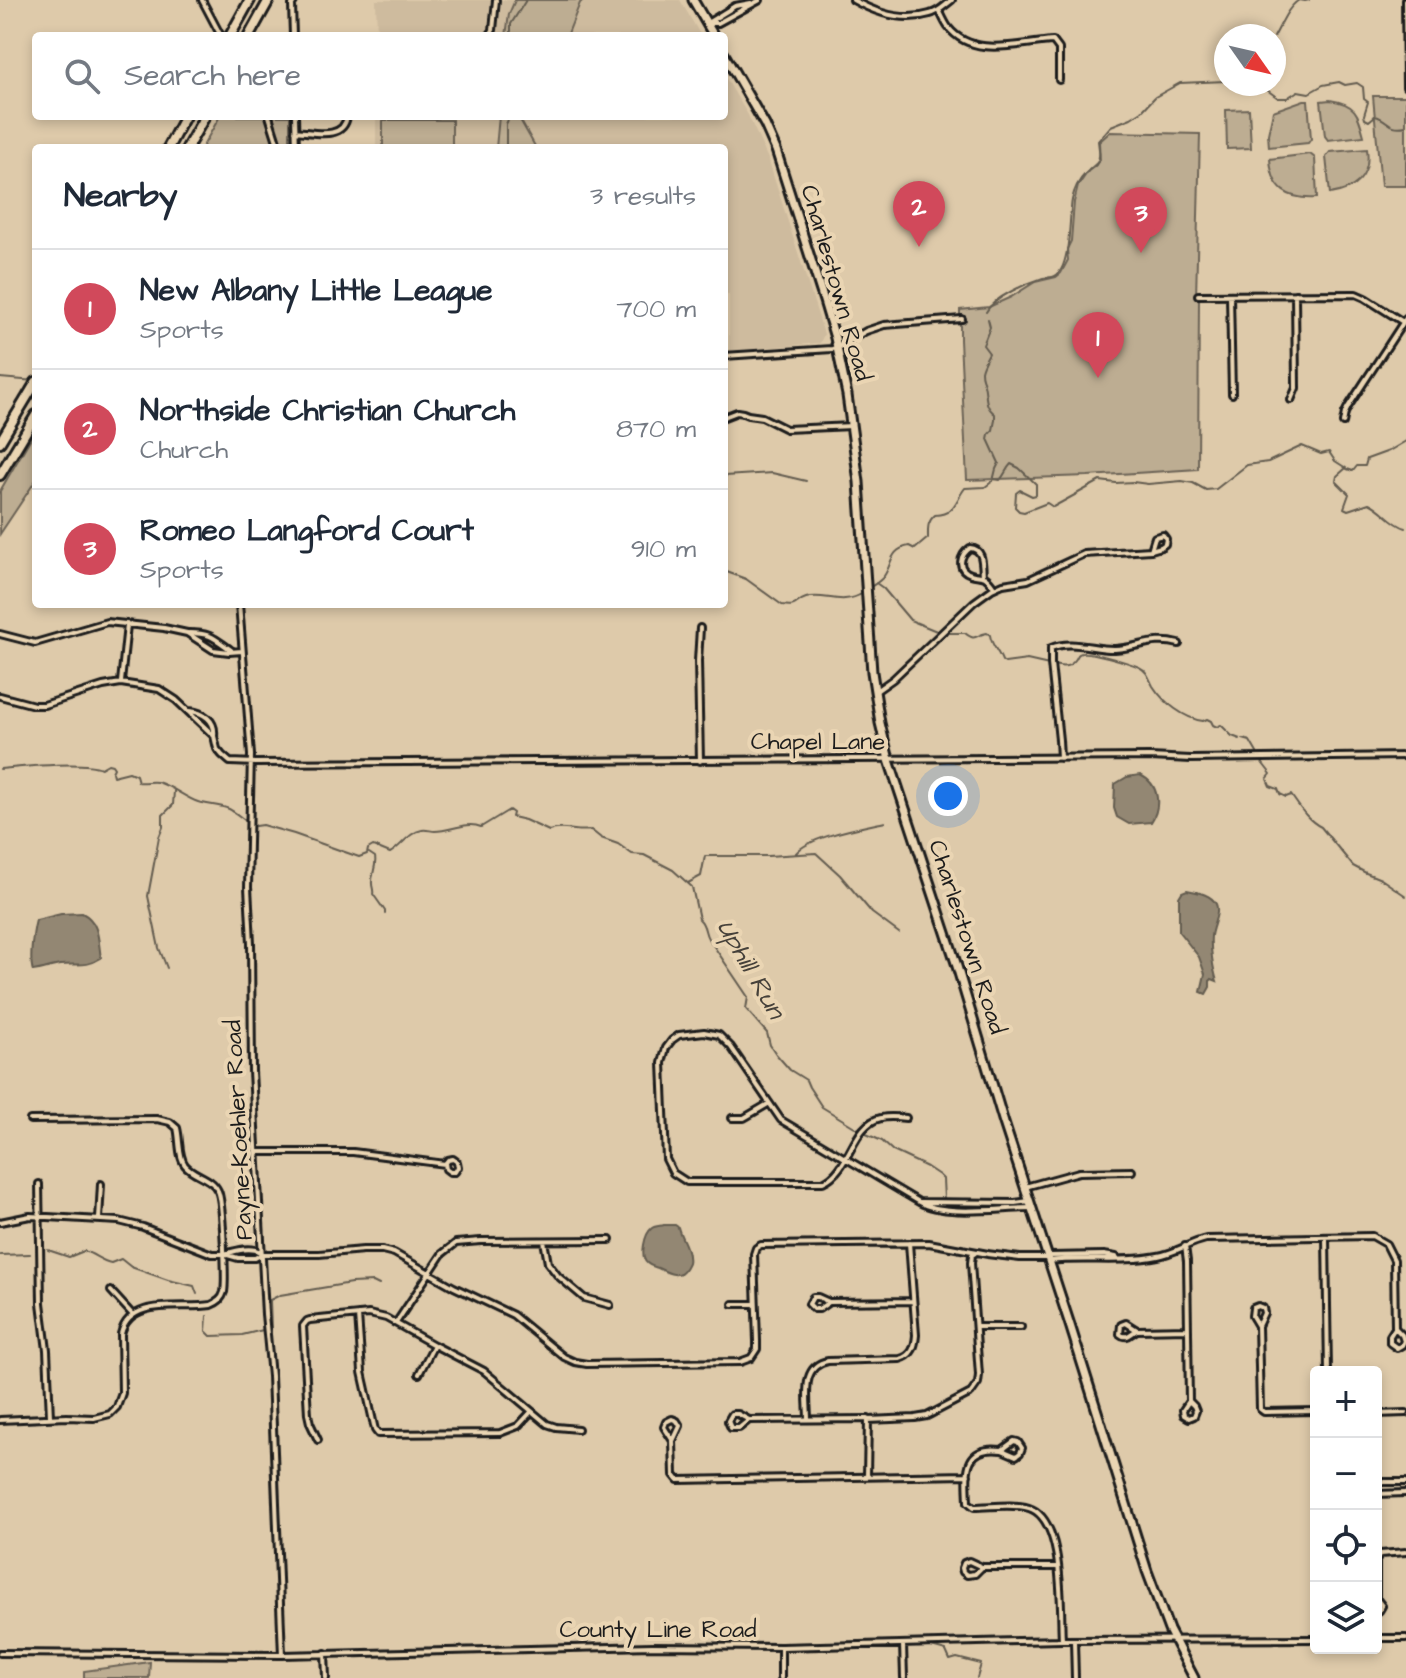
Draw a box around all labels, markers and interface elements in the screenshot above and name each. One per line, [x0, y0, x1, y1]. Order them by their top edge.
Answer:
north arrow [1214, 24, 1286, 96]
search box [32, 32, 728, 120]
icon: search [60, 54, 104, 98]
text: Search here [124, 55, 301, 97]
text: Nearby [64, 172, 178, 220]
text: 3 results [590, 178, 696, 214]
street label: Charlestown Road [792, 181, 880, 385]
pin: 2 [893, 181, 945, 247]
pin: 3 [1115, 187, 1167, 253]
text: New Albany Little League [140, 270, 493, 312]
text: 1 [88, 291, 92, 327]
text: 700 m [617, 291, 696, 327]
text: Sports [140, 312, 224, 348]
pin: 1 [1072, 312, 1124, 378]
text: Northside Christian Church [140, 390, 515, 432]
text: 2 [83, 411, 97, 447]
text: 870 m [616, 411, 696, 447]
text: Church [140, 432, 228, 468]
text: Romeo Langford Court [140, 510, 474, 552]
text: 3 [83, 531, 97, 567]
text: 910 m [631, 531, 696, 567]
text: Sports [140, 552, 224, 588]
street label: Chapel Lane [751, 725, 885, 759]
your location [928, 776, 968, 816]
street label: Charlestown Road [920, 835, 1014, 1039]
water label: Uphill Run [708, 913, 795, 1027]
street label: Payne-Koehler Road [216, 1019, 263, 1241]
map controls [1310, 1366, 1382, 1654]
button: + [1310, 1366, 1382, 1438]
button: − [1310, 1438, 1382, 1510]
button: locate [1310, 1510, 1382, 1582]
button: layers [1310, 1582, 1382, 1654]
street label: County Line Road [559, 1613, 757, 1648]

